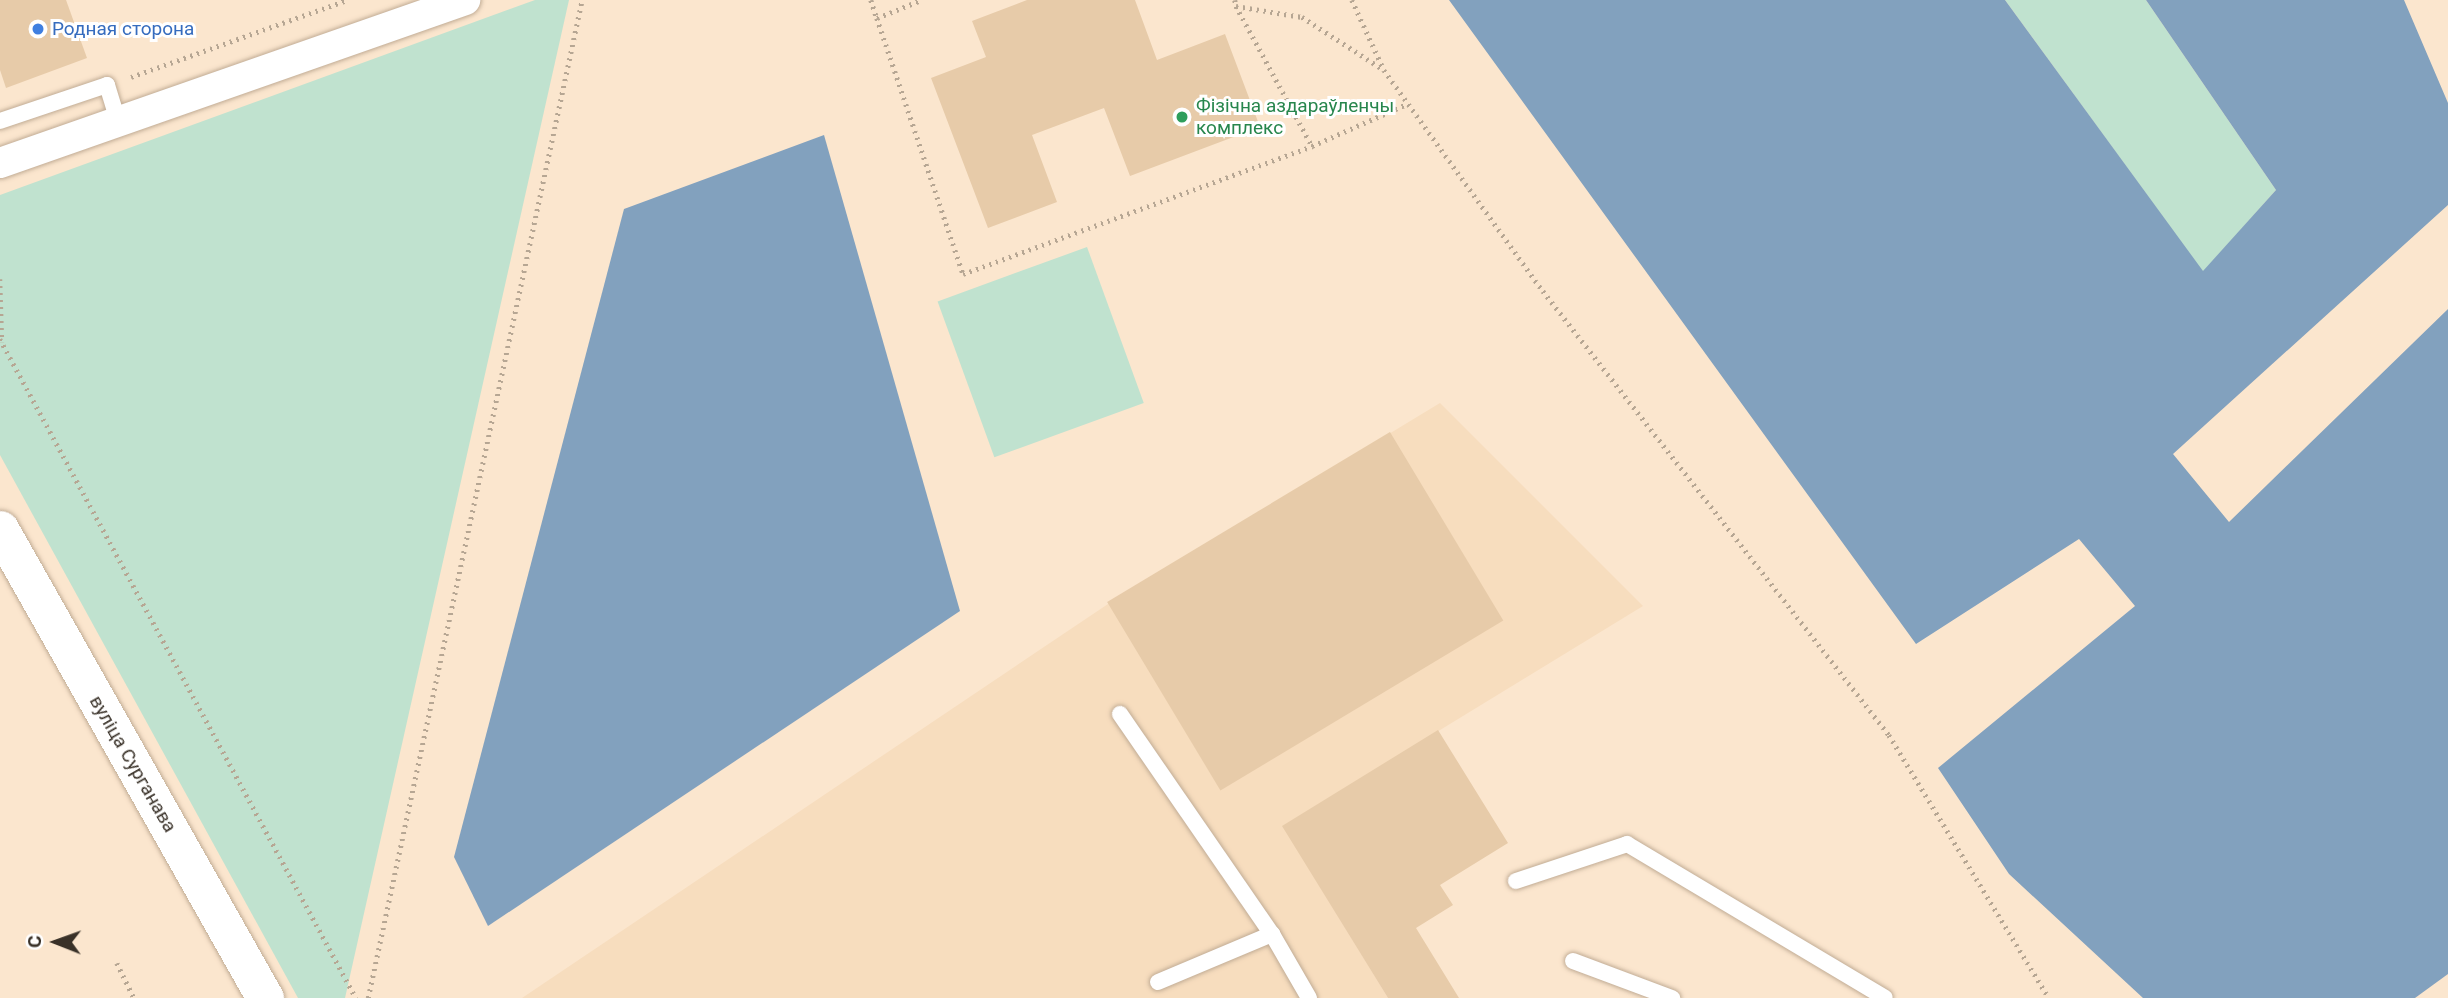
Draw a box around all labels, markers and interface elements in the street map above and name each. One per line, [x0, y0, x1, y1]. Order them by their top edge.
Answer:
place label: Родная сторона [52, 18, 194, 40]
marker: Родная сторона [30, 21, 46, 37]
place label: Фізічна аздараўленчы комплекс [1196, 95, 1394, 139]
marker: Фізічна аздараўленчы комплекс [1174, 109, 1190, 125]
street label: вуліца Сурганава [85, 692, 181, 836]
north arrow [21, 907, 91, 977]
text: С [23, 935, 46, 948]

